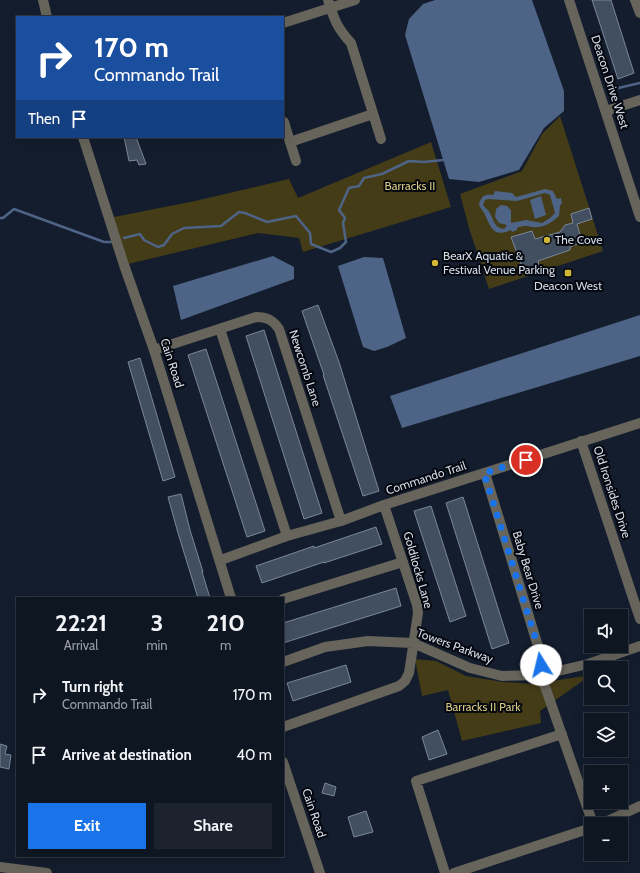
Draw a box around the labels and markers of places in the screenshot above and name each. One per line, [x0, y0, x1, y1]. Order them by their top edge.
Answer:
place label: The Cove [555, 232, 602, 247]
marker: The Cove [542, 235, 552, 245]
place label: BearX Aquatic & Festival Venue Parking [443, 248, 556, 277]
marker: BearX Aquatic & Festival Venue Parking [430, 258, 440, 268]
marker: Deacon West [563, 268, 573, 278]
place label: Deacon West [534, 278, 602, 293]
pin [509, 443, 543, 477]

